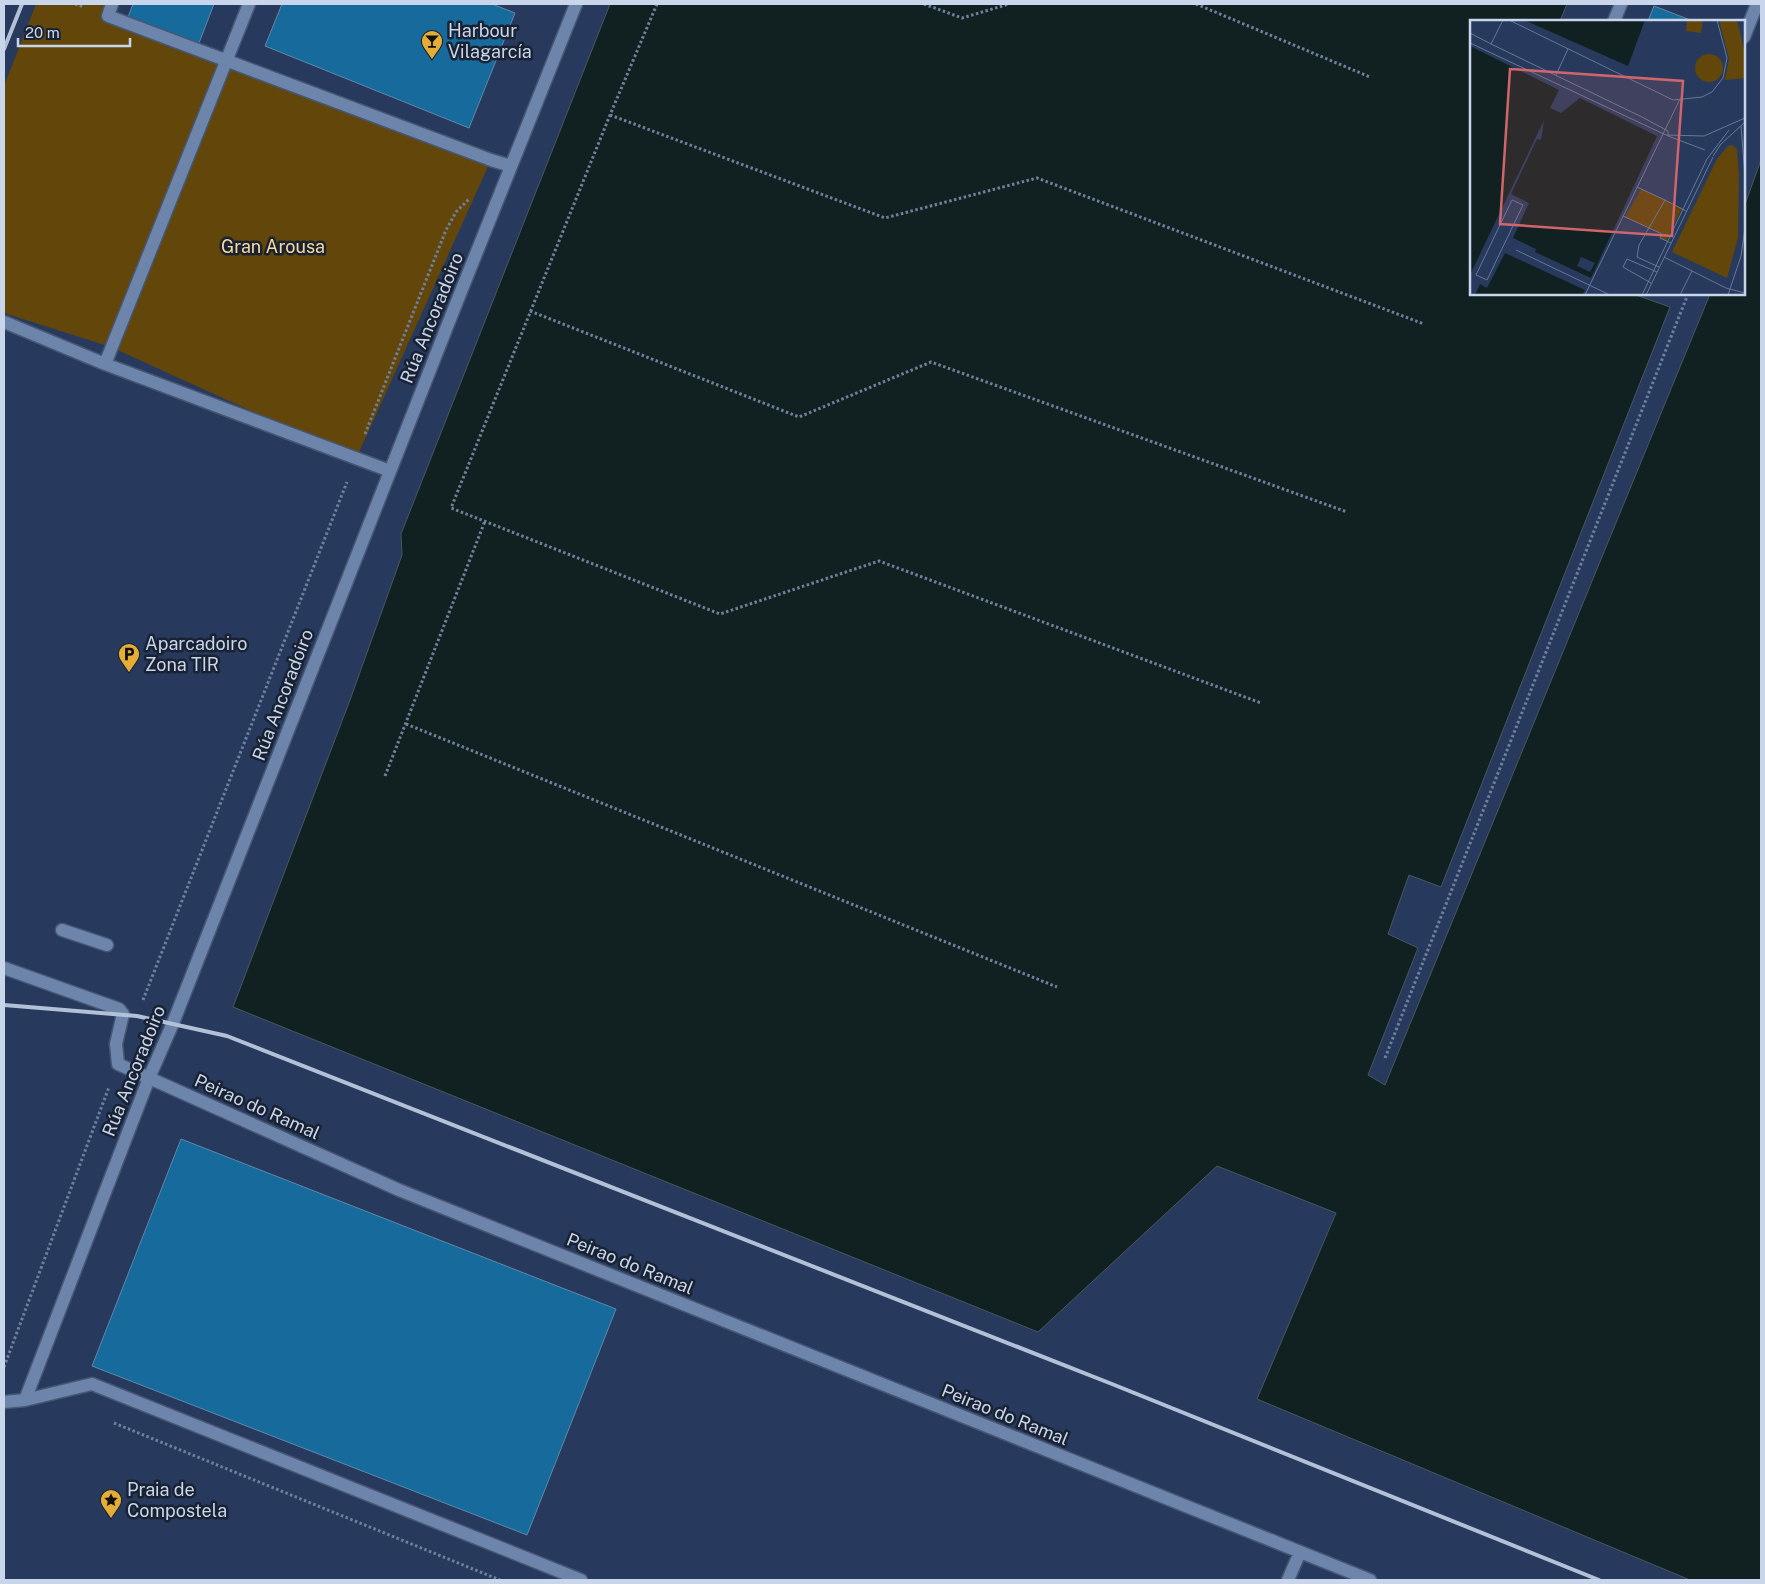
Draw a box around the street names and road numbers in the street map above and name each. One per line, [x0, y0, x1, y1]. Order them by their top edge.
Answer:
street label: Rúa Ancoradoiro [396, 249, 467, 386]
street label: Rúa Ancoradoiro [248, 626, 317, 764]
street label: Rúa Ancoradoiro [98, 1002, 169, 1139]
street label: Peirao do Ramal [191, 1069, 323, 1144]
street label: Peirao do Ramal [564, 1229, 697, 1299]
street label: Peirao do Ramal [939, 1380, 1072, 1450]

